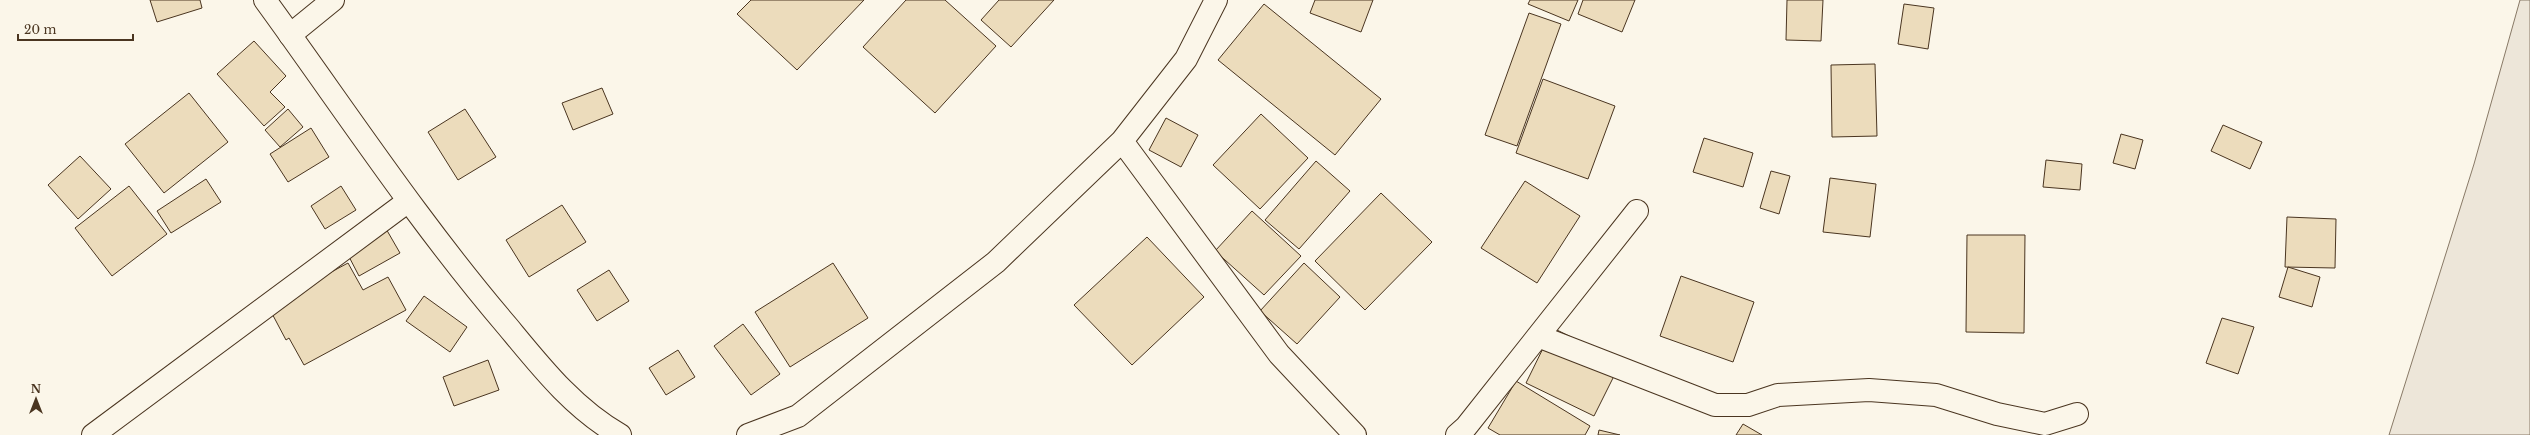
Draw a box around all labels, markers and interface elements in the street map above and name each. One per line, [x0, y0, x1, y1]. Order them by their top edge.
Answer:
scale bar [18, 16, 133, 42]
text: 20 m [24, 22, 56, 37]
north arrow [16, 379, 56, 419]
text: N [31, 382, 42, 396]

